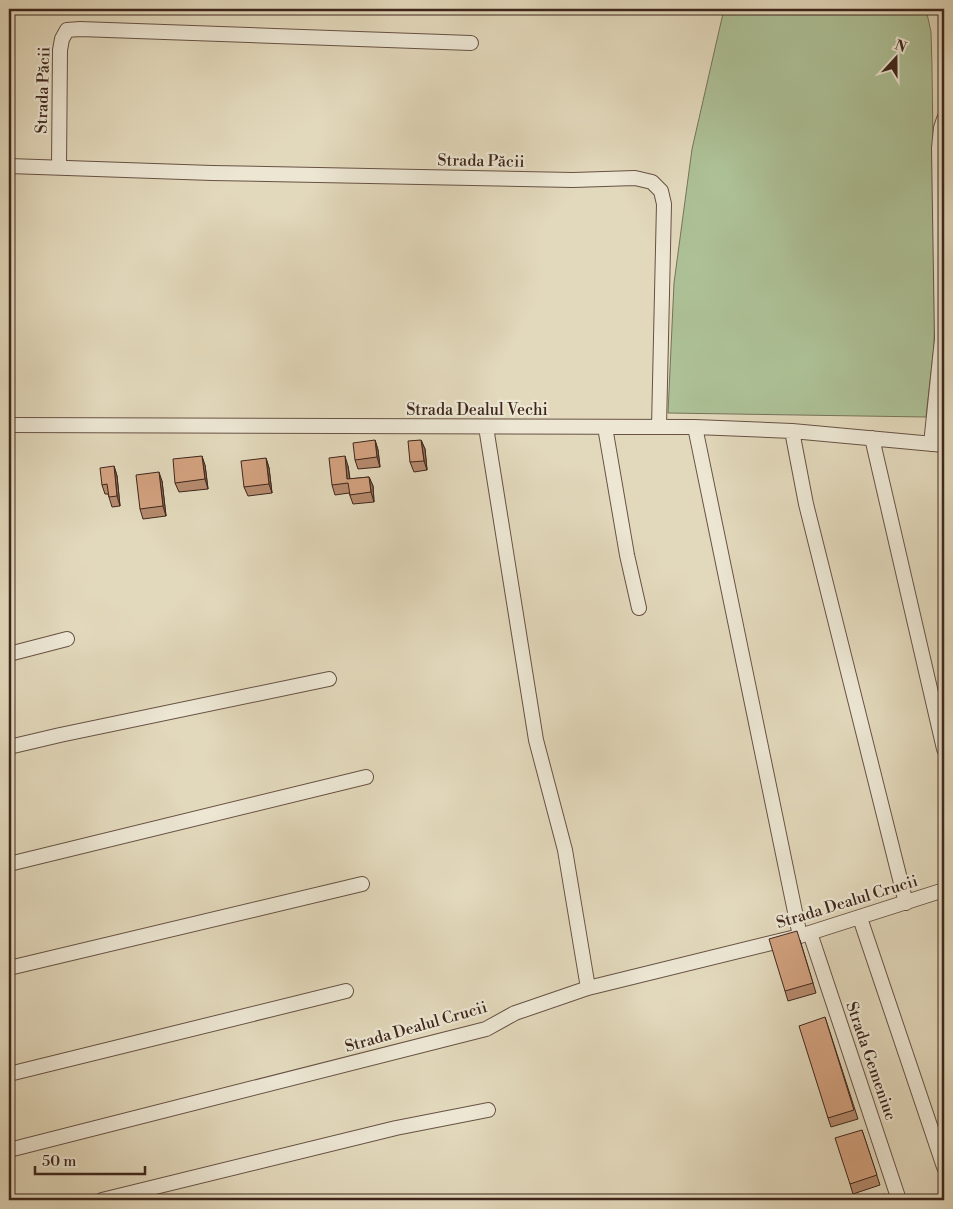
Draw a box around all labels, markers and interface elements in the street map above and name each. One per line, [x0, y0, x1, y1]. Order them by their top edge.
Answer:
north arrow [870, 32, 920, 82]
text: N [892, 36, 909, 57]
street label: Strada Păcii [31, 46, 55, 134]
street label: Strada Păcii [437, 150, 525, 172]
street label: Strada Dealul Vechi [406, 400, 548, 420]
street label: Strada Dealul Crucii [774, 871, 920, 933]
street label: Strada Dealul Crucii [343, 997, 489, 1057]
street label: Strada Gemeniuc [841, 999, 901, 1123]
scale bar [35, 1144, 145, 1176]
text: 50 m [42, 1152, 76, 1171]

